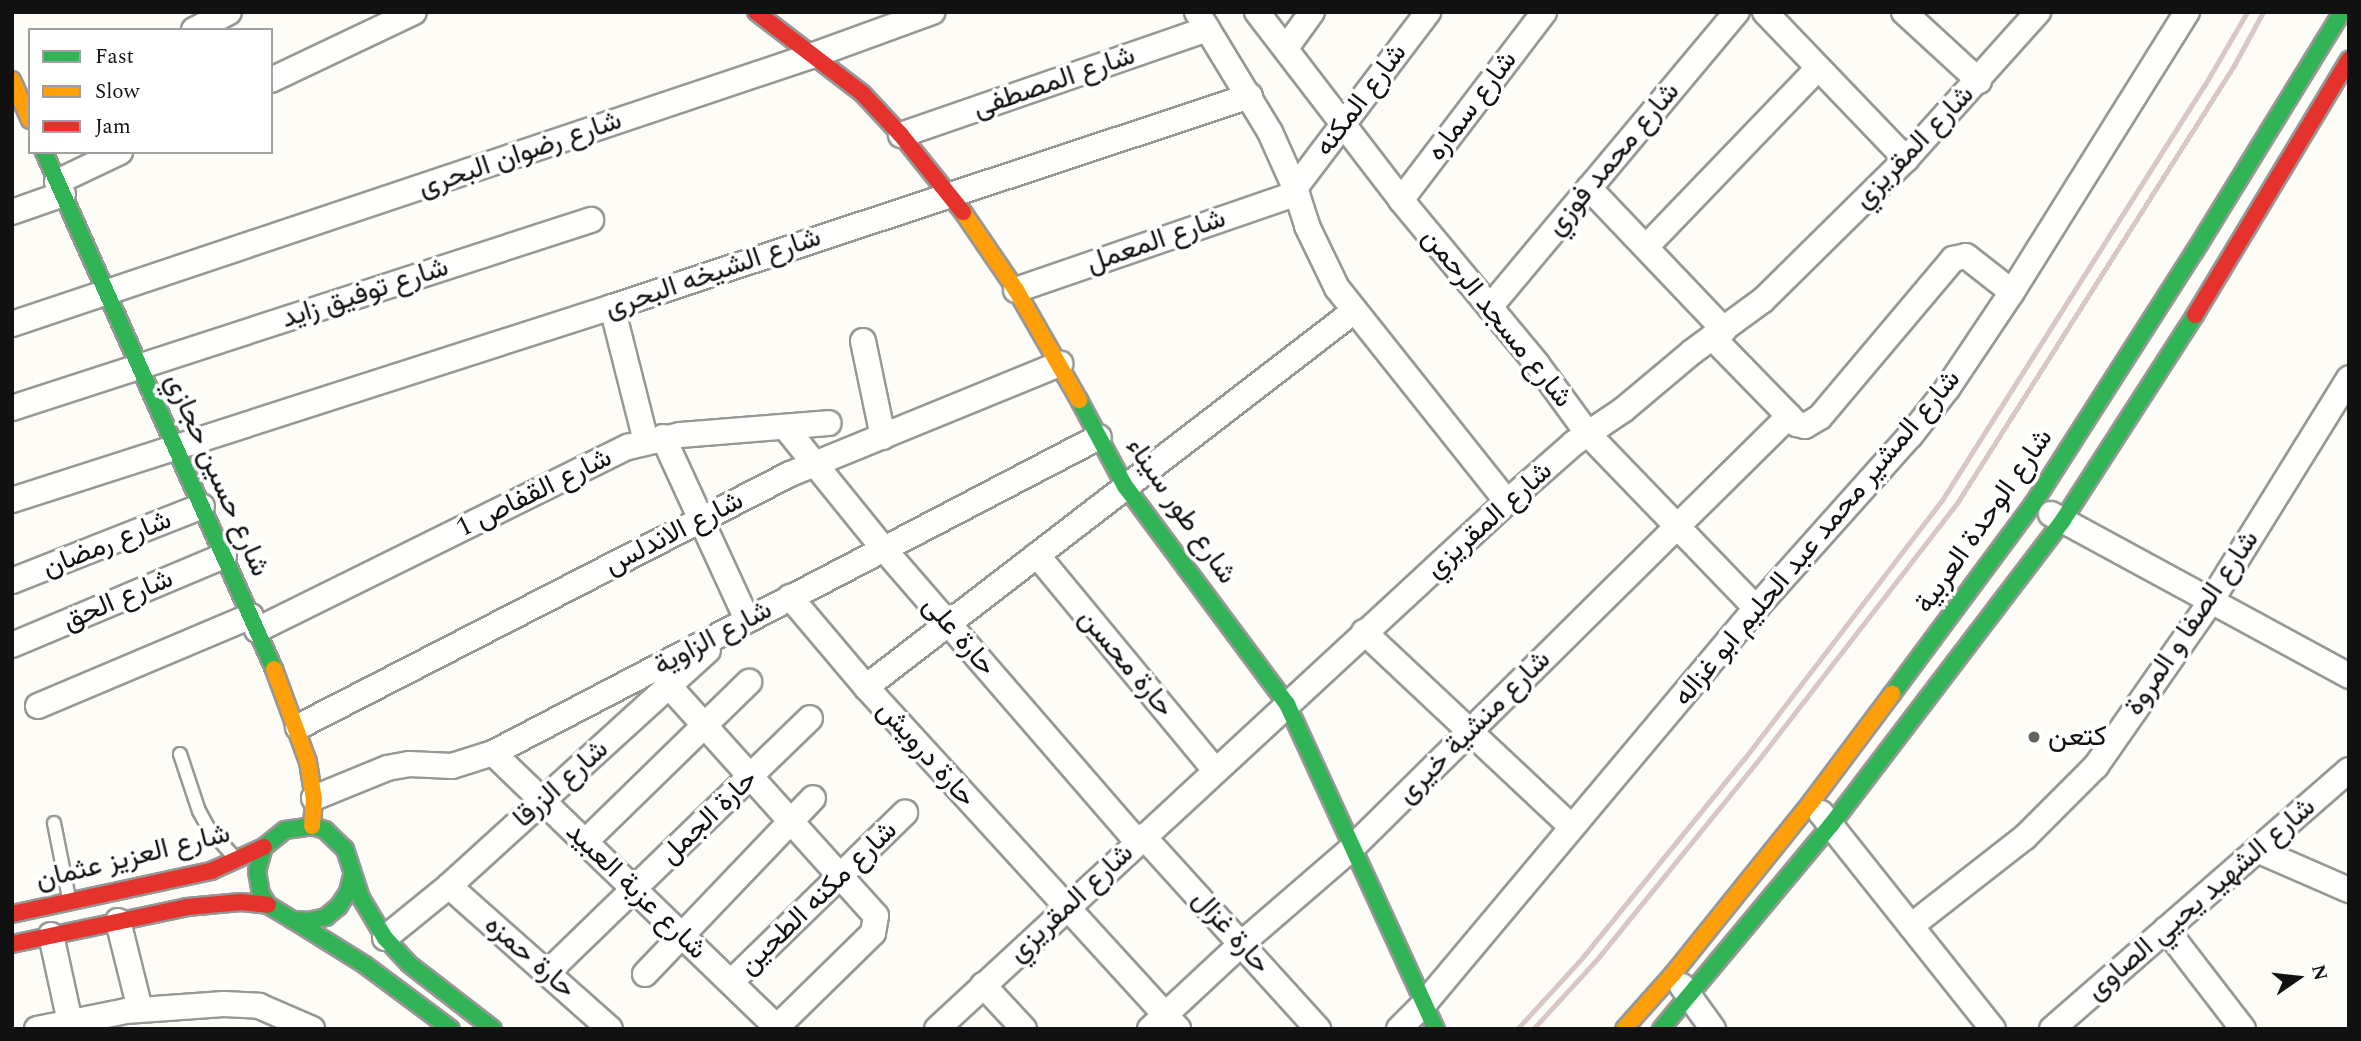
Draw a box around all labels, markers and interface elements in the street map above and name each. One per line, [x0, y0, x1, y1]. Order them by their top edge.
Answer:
legend [28, 28, 273, 154]
street label: شارع المكنه [1308, 37, 1414, 163]
street label: شارع المصطفى [969, 39, 1139, 125]
text: Fast [95, 41, 134, 73]
street label: شارع سماره [1420, 44, 1524, 168]
street label: شارع محمد فوزي [1539, 75, 1687, 243]
text: Slow [95, 76, 139, 108]
street label: شارع المقريزي [1847, 78, 1981, 216]
street label: شارع رضوان البحرى [414, 103, 626, 205]
text: Jam [95, 111, 131, 143]
street label: شارع المعمل [1082, 202, 1230, 280]
street label: شارع الشيخه البحرى [601, 220, 825, 326]
street label: شارع مسجد الرحمن [1414, 222, 1580, 414]
street label: شارع توفيق زايد [277, 250, 453, 336]
street label: شارع المشير محمد عبد الحليم ابو غزاله [1666, 363, 1968, 713]
street label: شارع حسين حجازي [157, 368, 277, 582]
street label: شارع الوحدة العربية [1908, 422, 2060, 620]
street label: شارع طور سيناء [1118, 431, 1244, 591]
street label: شارع القفاص 1 [451, 441, 617, 545]
street label: شارع المقريزي [1419, 454, 1559, 586]
street label: شارع الاندلس [599, 484, 749, 582]
street label: شارع رمضان [38, 503, 176, 585]
street label: شارع الصفا و المروة [2118, 524, 2266, 722]
street label: شارع الحق [58, 562, 178, 638]
street label: حارة على [915, 589, 1003, 683]
street label: شارع الزاوية [648, 593, 778, 683]
street label: حارة محسن [1071, 602, 1181, 724]
street label: شارع منشية خيرى [1390, 643, 1558, 811]
street label: حارة درويش [869, 694, 983, 814]
place label: كتعن [2048, 720, 2107, 754]
marker: كتعن [2026, 729, 2042, 745]
street label: شارع الزرقا [507, 733, 615, 835]
street label: حارة الجمل [653, 763, 765, 871]
street label: شارع الشهيد يحيي الصاوى [2080, 790, 2322, 1008]
street label: شارع مكنه الطحين [732, 814, 904, 982]
street label: شارع عزبة العبيد [558, 815, 714, 967]
street label: شارع العزيز عثمان [32, 817, 234, 897]
street label: شارع المقريزي [1001, 837, 1141, 969]
street label: حارة غزال [1185, 883, 1277, 981]
street label: حارة حمزه [477, 908, 583, 1006]
north arrow [2263, 943, 2333, 1013]
text: N [2303, 962, 2335, 984]

